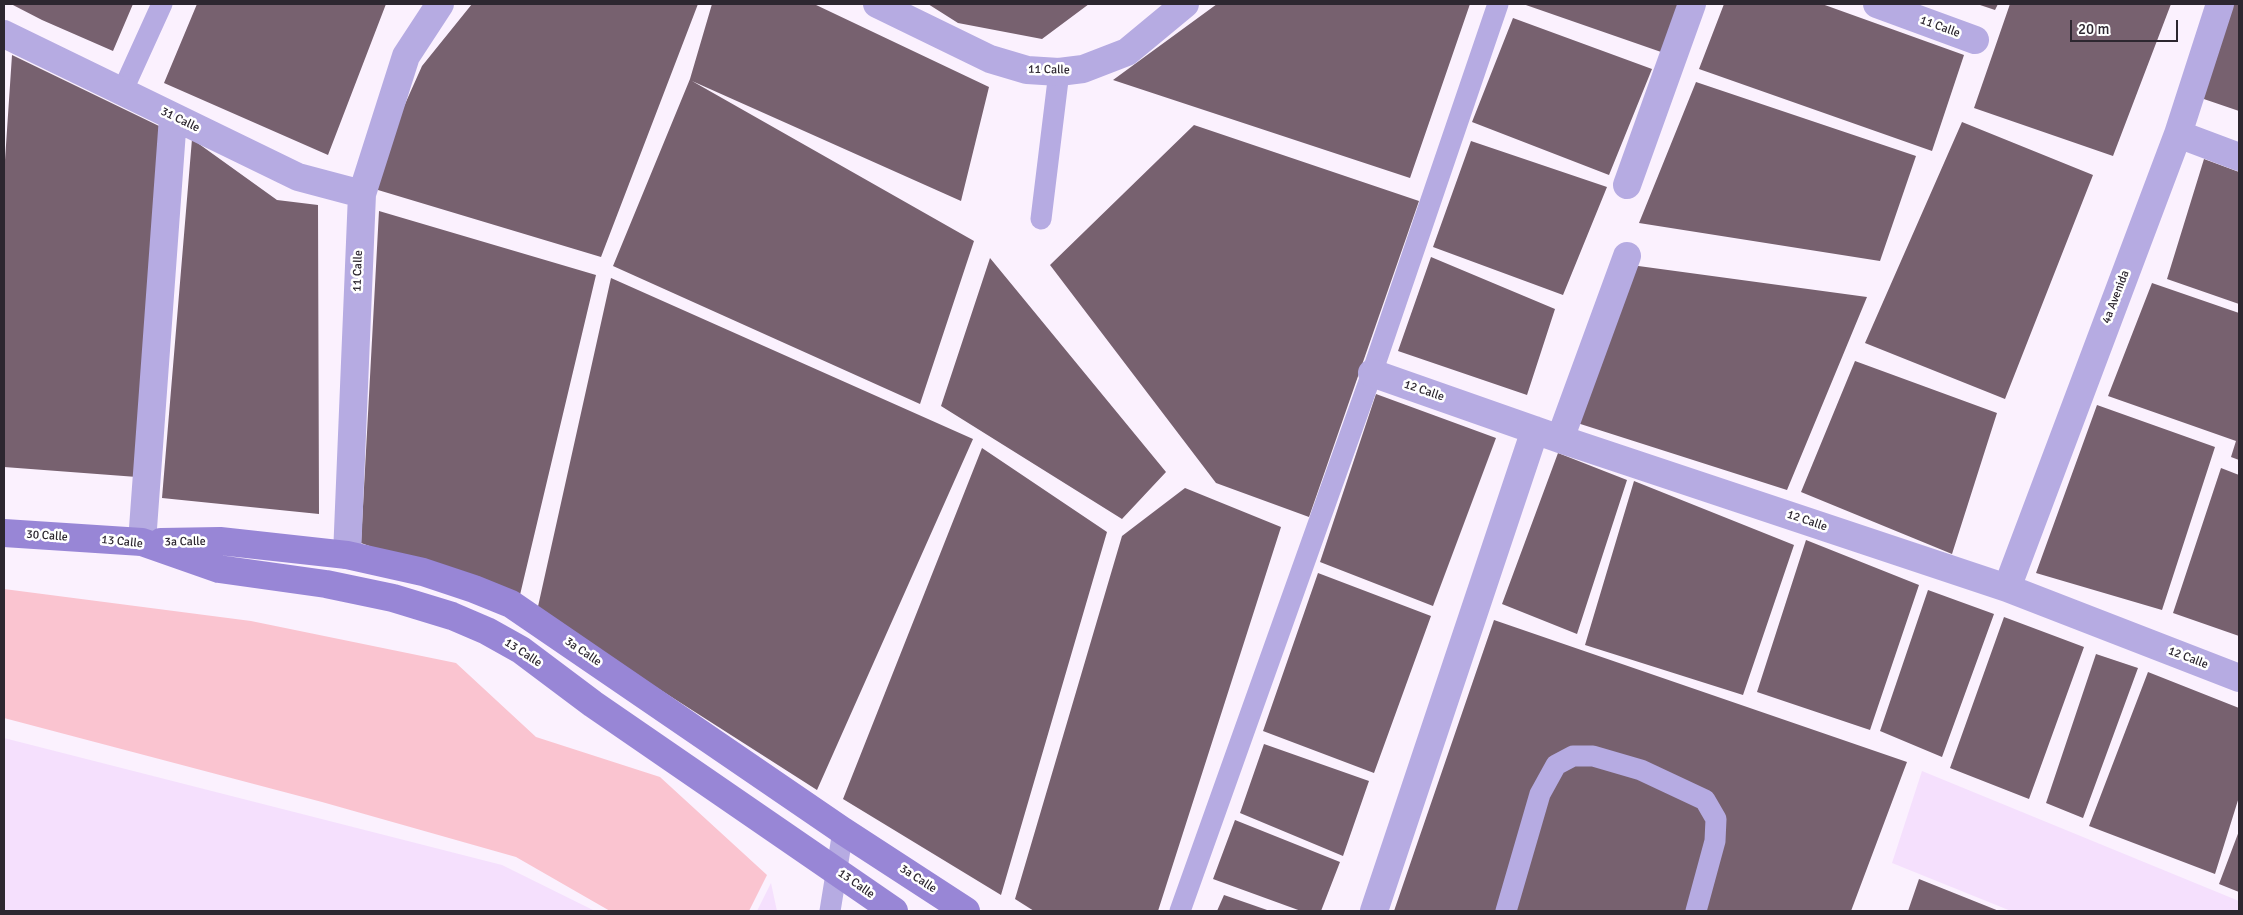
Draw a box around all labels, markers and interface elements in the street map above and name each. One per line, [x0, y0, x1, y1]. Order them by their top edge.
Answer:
scale bar [2073, 10, 2180, 42]
street label: 11 Calle [1918, 13, 1962, 41]
text: 20 m [2078, 20, 2109, 38]
street label: 11 Calle [1028, 62, 1070, 78]
street label: 31 Calle [158, 104, 202, 136]
street label: 11 Calle [350, 250, 366, 292]
street label: 4a Avenida [2099, 268, 2133, 326]
street label: 12 Calle [1402, 377, 1446, 405]
street label: 12 Calle [1785, 507, 1829, 535]
street label: 30 Calle [26, 527, 68, 545]
street label: 13 Calle [101, 533, 143, 551]
street label: 3a Calle [164, 534, 206, 550]
street label: 3a Calle [562, 634, 604, 670]
street label: 13 Calle [502, 636, 544, 670]
street label: 12 Calle [2166, 644, 2210, 672]
street label: 3a Calle [897, 862, 939, 896]
street label: 13 Calle [835, 866, 877, 902]

